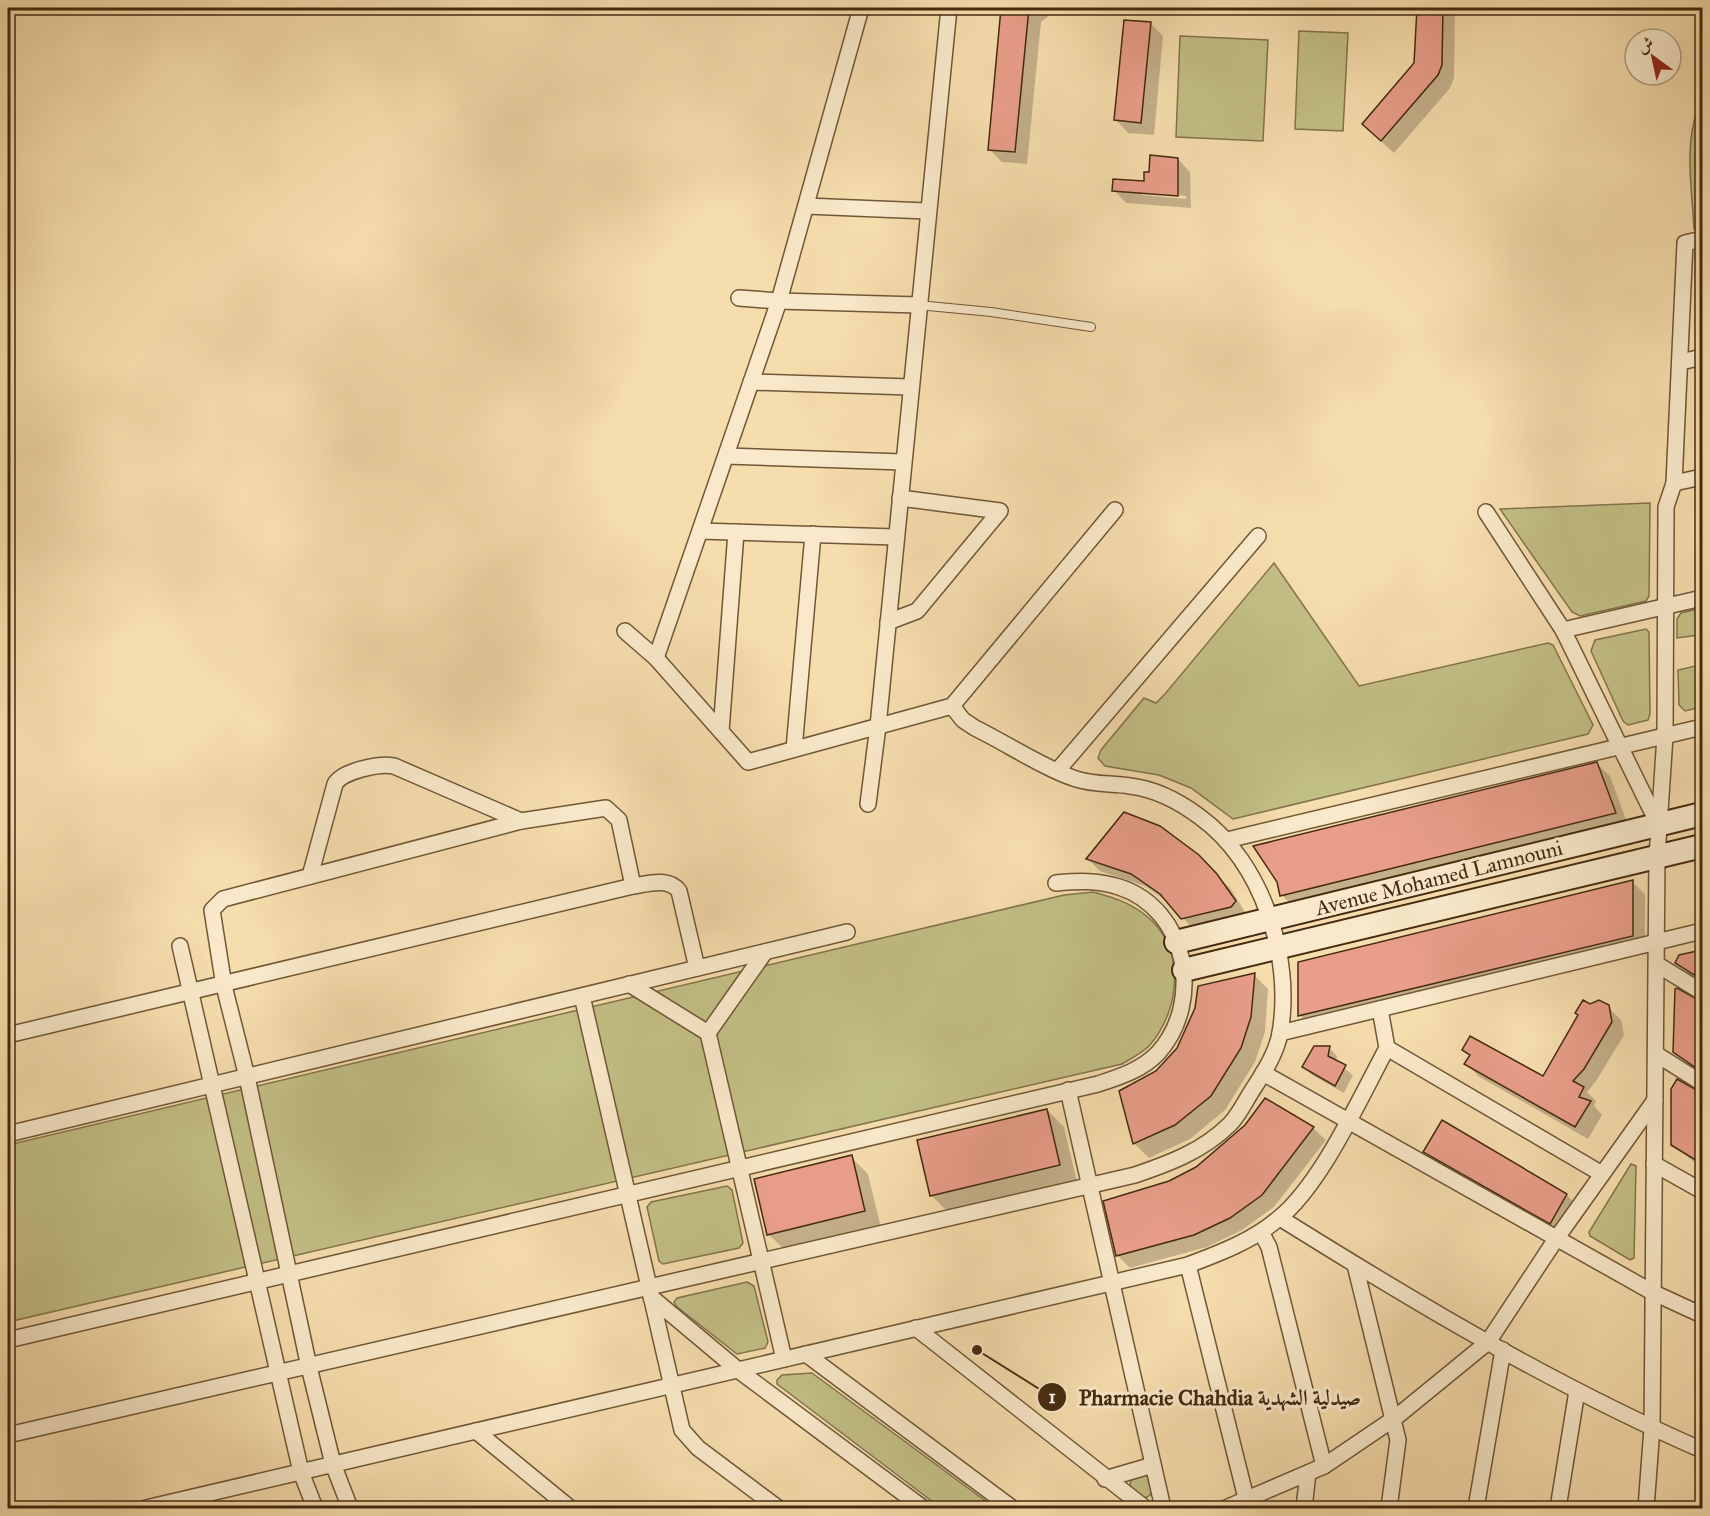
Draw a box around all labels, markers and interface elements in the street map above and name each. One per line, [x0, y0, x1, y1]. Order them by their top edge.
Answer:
north arrow [1623, 27, 1683, 87]
text: ش [1633, 33, 1657, 57]
street label: Avenue Mohamed Lamnouni [1312, 835, 1566, 922]
callout: Pharmacie Chahdia صيدلية الشهدية [1037, 1377, 1373, 1417]
text: Pharmacie Chahdia صيدلية الشهدية [1079, 1384, 1361, 1412]
text: 1 [1048, 1386, 1056, 1408]

